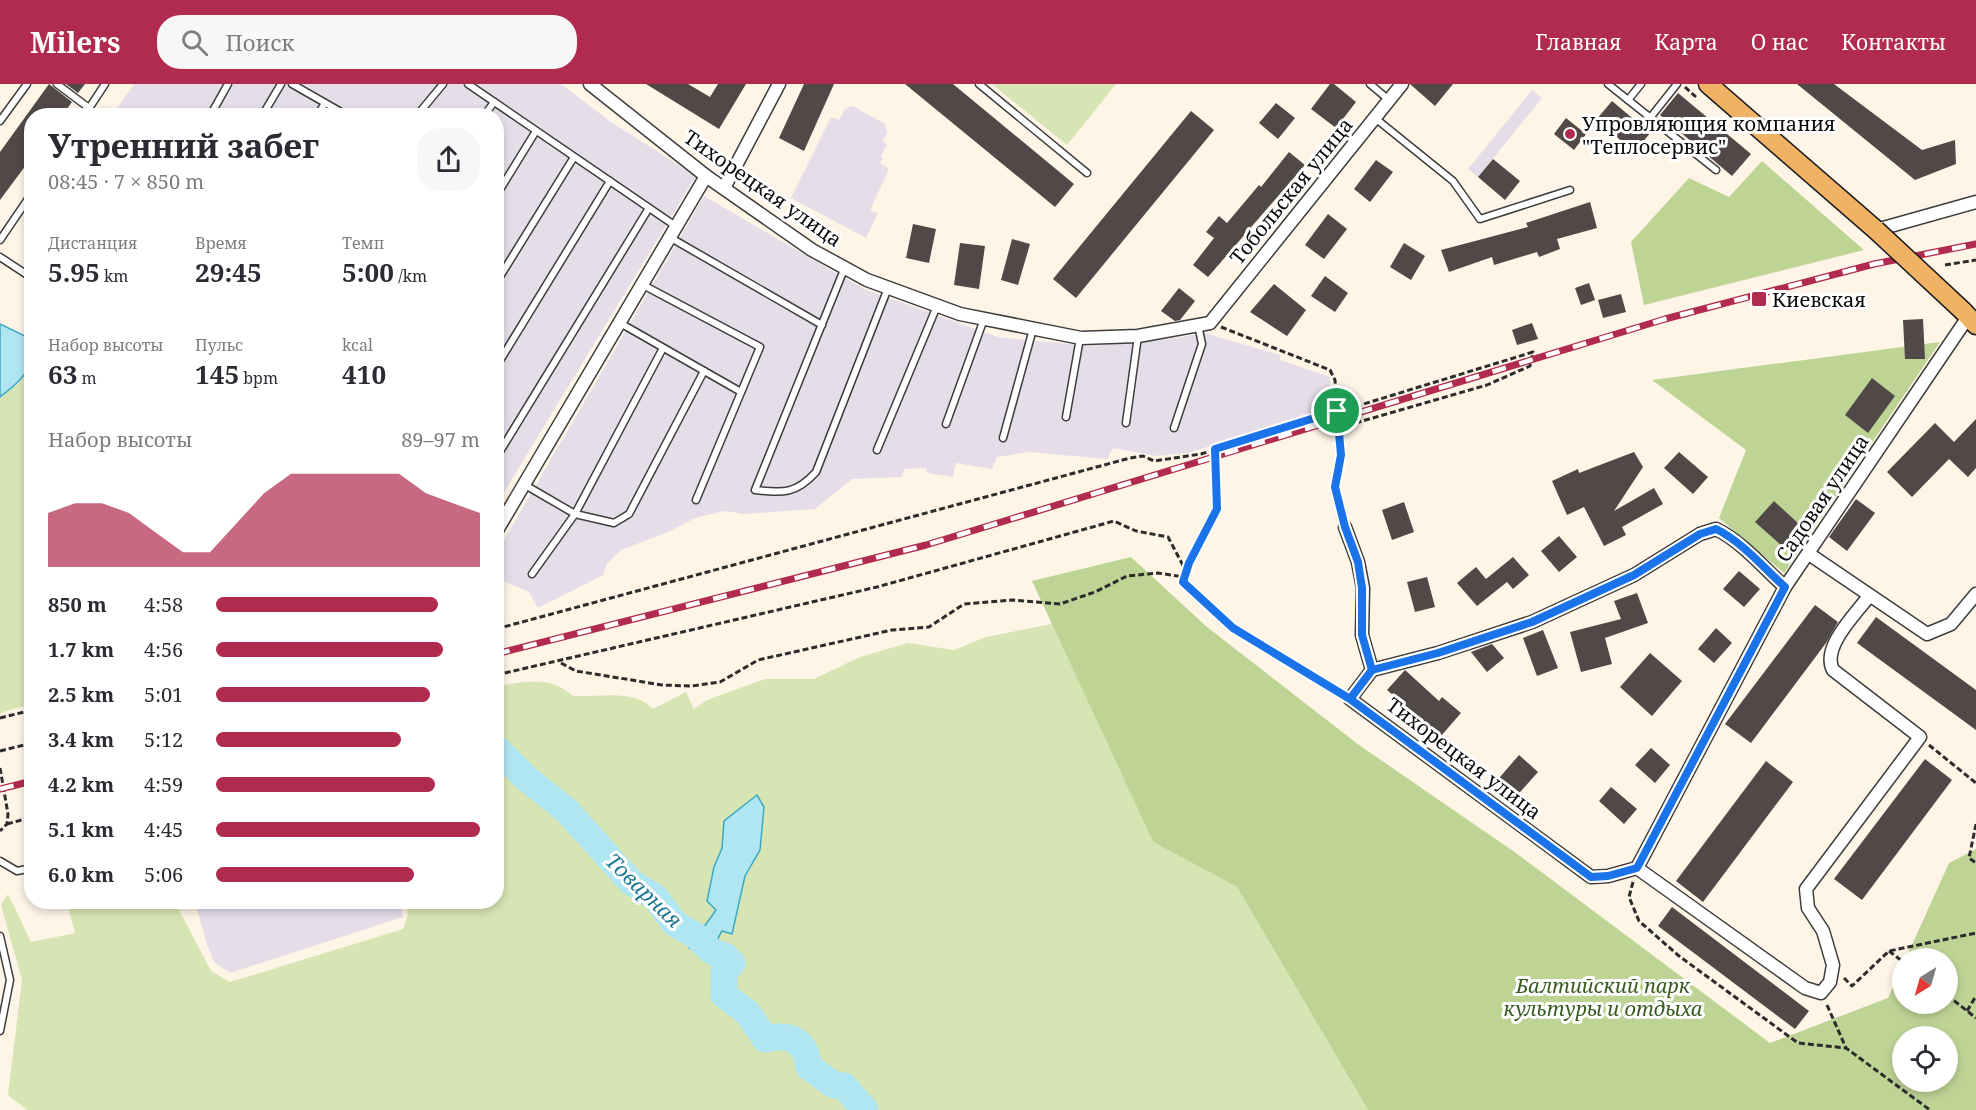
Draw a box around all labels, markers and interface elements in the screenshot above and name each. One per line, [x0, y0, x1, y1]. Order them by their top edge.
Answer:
search box [157, 15, 577, 69]
text: Milers [30, 23, 121, 61]
icon: search [178, 26, 211, 59]
text: Поиск [226, 27, 294, 57]
text: Главная [1535, 28, 1622, 56]
text: Карта [1655, 28, 1718, 56]
text: О нас [1751, 28, 1808, 56]
text: Контакты [1841, 28, 1946, 56]
place label: Упровляющия компания "Теплосервис" [1582, 110, 1835, 160]
street label: Тобольская улица [1223, 112, 1359, 270]
text: Утренний забег [48, 123, 319, 168]
street label: Тихорецкая улица [679, 123, 847, 253]
marker: Упровляющия компания "Теплосервис" [1563, 127, 1577, 141]
button: share [417, 128, 480, 191]
text: 08:45 · 7 × 850 m [48, 168, 204, 195]
text: Дистанция [48, 232, 137, 254]
text: Время [195, 232, 247, 254]
text: Темп [342, 232, 384, 254]
text: 5.95 [48, 254, 100, 290]
text: 29:45 [195, 254, 262, 290]
text: 5:00 [342, 254, 394, 290]
text: km [100, 265, 128, 287]
text: /km [394, 265, 427, 287]
place label: Киевская [1772, 286, 1866, 313]
marker: Киевская [1750, 290, 1768, 308]
text: Набор высоты [48, 334, 163, 356]
text: Пульс [195, 334, 243, 356]
text: kcal [342, 334, 373, 356]
text: 63 [48, 356, 77, 392]
text: 145 [195, 356, 239, 392]
text: 410 [342, 356, 386, 392]
text: m [77, 367, 97, 389]
text: bpm [239, 367, 278, 389]
pin [1311, 385, 1362, 436]
icon: arrive [1320, 394, 1353, 427]
text: Набор высоты [48, 426, 192, 453]
text: 89–97 m [401, 426, 480, 453]
street label: Садовая улица [1769, 429, 1875, 567]
text: 850 m [48, 591, 107, 618]
text: 4:58 [144, 591, 183, 618]
text: 1.7 km [48, 636, 114, 663]
text: 4:56 [144, 636, 183, 663]
text: 2.5 km [48, 681, 114, 708]
text: 5:01 [144, 681, 183, 708]
street label: Тихорецкая улица [1381, 691, 1547, 825]
text: 3.4 km [48, 726, 114, 753]
text: 5:12 [144, 726, 183, 753]
text: 4.2 km [48, 771, 114, 798]
text: 4:59 [144, 771, 183, 798]
text: 5.1 km [48, 816, 114, 843]
text: 4:45 [144, 816, 183, 843]
water label: Товарная [600, 847, 688, 933]
text: 6.0 km [48, 861, 114, 888]
text: 5:06 [144, 861, 183, 888]
north arrow [1892, 948, 1958, 1014]
map controls [1892, 948, 1958, 1092]
park label: Балтийский парк культуры и отдыха [1504, 972, 1703, 1022]
button: locate [1892, 1026, 1958, 1092]

